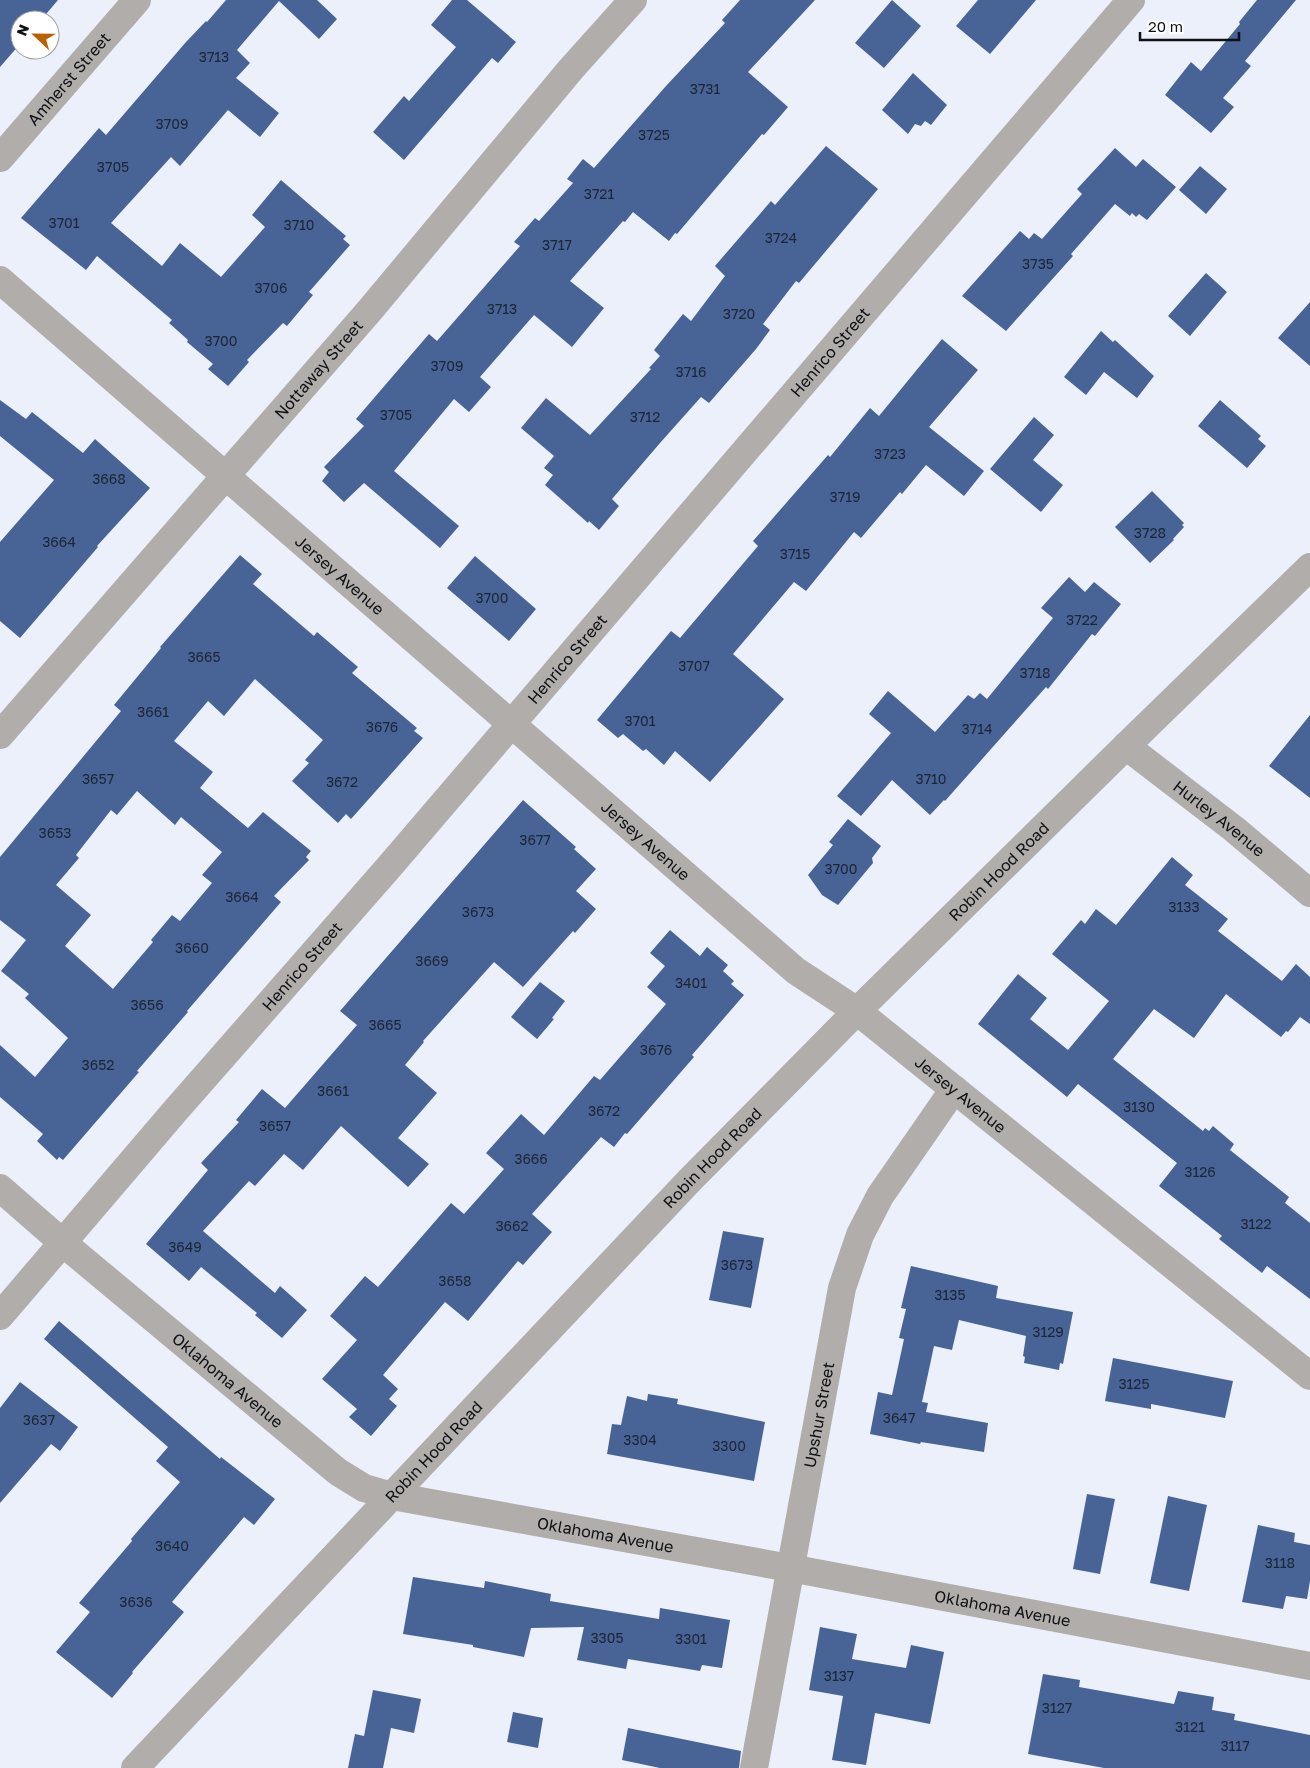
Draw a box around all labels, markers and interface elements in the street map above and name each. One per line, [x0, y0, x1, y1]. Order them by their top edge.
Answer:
north arrow [10, 10, 60, 60]
scale bar [1140, 10, 1239, 42]
text: 20 m [1148, 17, 1183, 35]
text: N [13, 22, 32, 38]
street label: Amherst Street [23, 28, 115, 129]
house number: 3713 [199, 48, 229, 65]
house number: 3731 [690, 80, 721, 97]
house number: 3709 [156, 115, 188, 132]
house number: 3725 [638, 126, 670, 143]
house number: 3705 [97, 158, 129, 175]
house number: 3721 [584, 185, 614, 202]
house number: 3701 [48, 214, 80, 231]
house number: 3710 [283, 216, 315, 233]
house number: 3724 [765, 229, 797, 246]
house number: 3717 [542, 236, 572, 253]
house number: 3735 [1022, 255, 1054, 272]
house number: 3706 [255, 279, 287, 296]
house number: 3713 [487, 300, 517, 317]
street label: Henrico Street [786, 303, 874, 401]
house number: 3720 [723, 305, 755, 322]
street label: Nottaway Street [270, 315, 367, 423]
house number: 3700 [205, 332, 237, 349]
house number: 3709 [431, 357, 463, 374]
house number: 3716 [676, 363, 706, 380]
house number: 3705 [380, 406, 412, 423]
house number: 3712 [630, 408, 660, 425]
house number: 3723 [874, 445, 906, 462]
house number: 3668 [92, 470, 126, 487]
house number: 3719 [830, 488, 860, 505]
house number: 3728 [1134, 524, 1166, 541]
street label: Jersey Avenue [291, 531, 388, 619]
house number: 3664 [42, 533, 76, 550]
house number: 3715 [780, 545, 810, 562]
house number: 3700 [476, 589, 508, 606]
street label: Henrico Street [523, 610, 611, 708]
house number: 3722 [1066, 611, 1098, 628]
house number: 3665 [187, 648, 221, 665]
house number: 3707 [678, 657, 710, 674]
house number: 3718 [1020, 664, 1050, 681]
house number: 3661 [137, 703, 169, 720]
house number: 3701 [624, 712, 656, 729]
house number: 3676 [366, 718, 398, 735]
house number: 3714 [962, 720, 992, 737]
house number: 3657 [82, 770, 114, 787]
house number: 3710 [915, 770, 947, 787]
house number: 3672 [326, 773, 358, 790]
street label: Hurley Avenue [1169, 776, 1269, 861]
street label: Jersey Avenue [597, 796, 694, 885]
street label: Robin Hood Road [944, 818, 1053, 925]
house number: 3653 [39, 824, 71, 841]
house number: 3677 [519, 831, 551, 848]
house number: 3700 [825, 860, 857, 877]
house number: 3664 [225, 888, 259, 905]
house number: 3133 [1168, 898, 1200, 915]
house number: 3673 [462, 903, 494, 920]
street label: Henrico Street [258, 918, 346, 1015]
house number: 3660 [175, 939, 209, 956]
house number: 3669 [415, 952, 449, 969]
house number: 3401 [675, 974, 707, 991]
house number: 3656 [130, 996, 164, 1013]
house number: 3665 [368, 1016, 402, 1033]
house number: 3676 [640, 1041, 672, 1058]
street label: Jersey Avenue [911, 1052, 1010, 1137]
house number: 3652 [82, 1056, 114, 1073]
house number: 3661 [317, 1082, 349, 1099]
house number: 3130 [1123, 1098, 1155, 1115]
house number: 3672 [588, 1102, 620, 1119]
street label: Robin Hood Road [659, 1103, 766, 1212]
house number: 3657 [259, 1117, 291, 1134]
house number: 3666 [514, 1150, 548, 1167]
house number: 3126 [1184, 1163, 1216, 1180]
house number: 3122 [1240, 1215, 1272, 1232]
house number: 3662 [495, 1217, 529, 1234]
house number: 3649 [168, 1238, 202, 1255]
house number: 3673 [721, 1256, 753, 1273]
house number: 3658 [438, 1272, 472, 1289]
house number: 3135 [934, 1286, 966, 1303]
house number: 3129 [1032, 1323, 1064, 1340]
street label: Oklahoma Avenue [168, 1328, 287, 1432]
street label: Upshur Street [799, 1360, 838, 1469]
house number: 3125 [1118, 1375, 1150, 1392]
street label: Robin Hood Road [381, 1396, 486, 1507]
house number: 3647 [883, 1409, 915, 1426]
house number: 3637 [23, 1411, 55, 1428]
house number: 3304 [623, 1431, 657, 1448]
house number: 3300 [712, 1437, 746, 1454]
street label: Oklahoma Avenue [536, 1512, 675, 1557]
house number: 3640 [155, 1537, 189, 1554]
house number: 3118 [1265, 1554, 1295, 1571]
street label: Oklahoma Avenue [933, 1585, 1072, 1631]
house number: 3636 [119, 1593, 153, 1610]
house number: 3305 [590, 1629, 624, 1646]
house number: 3301 [675, 1630, 707, 1647]
house number: 3137 [824, 1667, 854, 1684]
house number: 3127 [1042, 1699, 1072, 1716]
house number: 3121 [1175, 1718, 1205, 1735]
house number: 3117 [1220, 1737, 1250, 1754]

